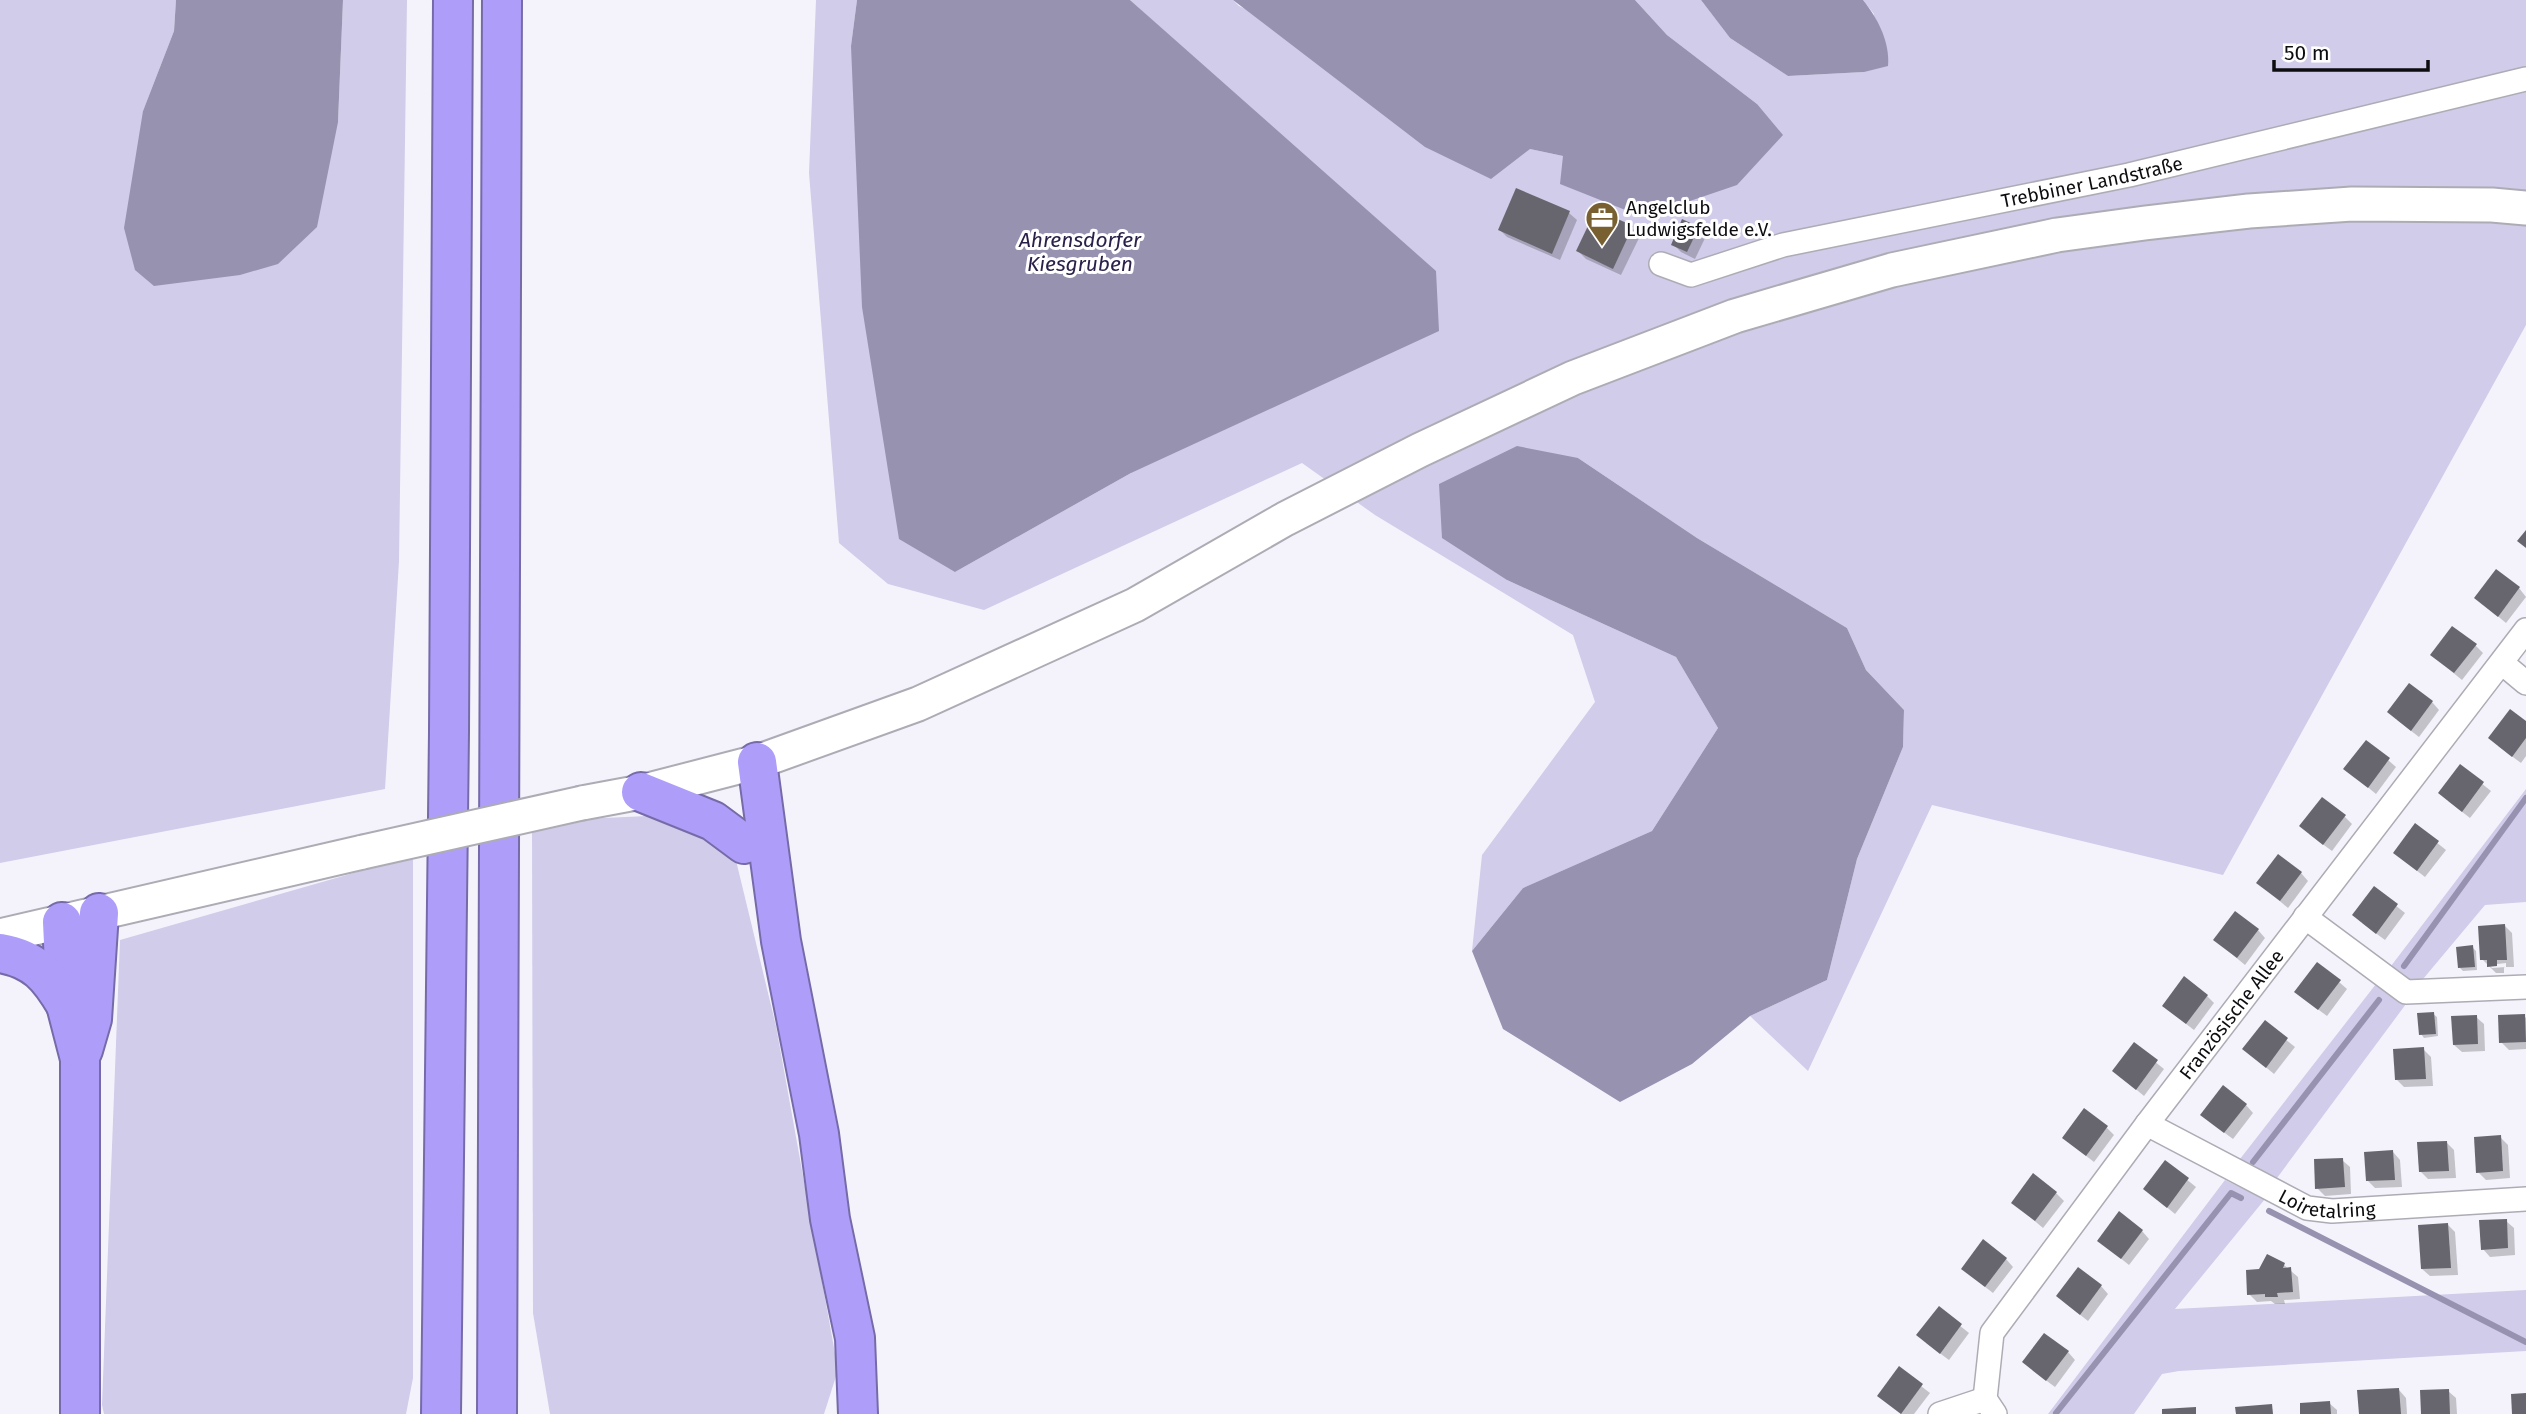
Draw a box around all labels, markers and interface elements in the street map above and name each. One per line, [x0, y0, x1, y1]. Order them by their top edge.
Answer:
scale bar [2274, 28, 2428, 72]
text: 50 m [2284, 40, 2330, 66]
street label: Trebbiner Landstraße [1999, 151, 2185, 213]
place label: Angelclub Ludwigsfelde e.V. [1626, 196, 1772, 241]
office icon: Angelclub Ludwigsfelde e.V. [1583, 199, 1621, 248]
water label: Ahrensdorfer Kiesgruben [1018, 227, 1142, 277]
street label: Französische Allee [2175, 945, 2289, 1084]
street label: Loiretalring [2275, 1184, 2376, 1223]

